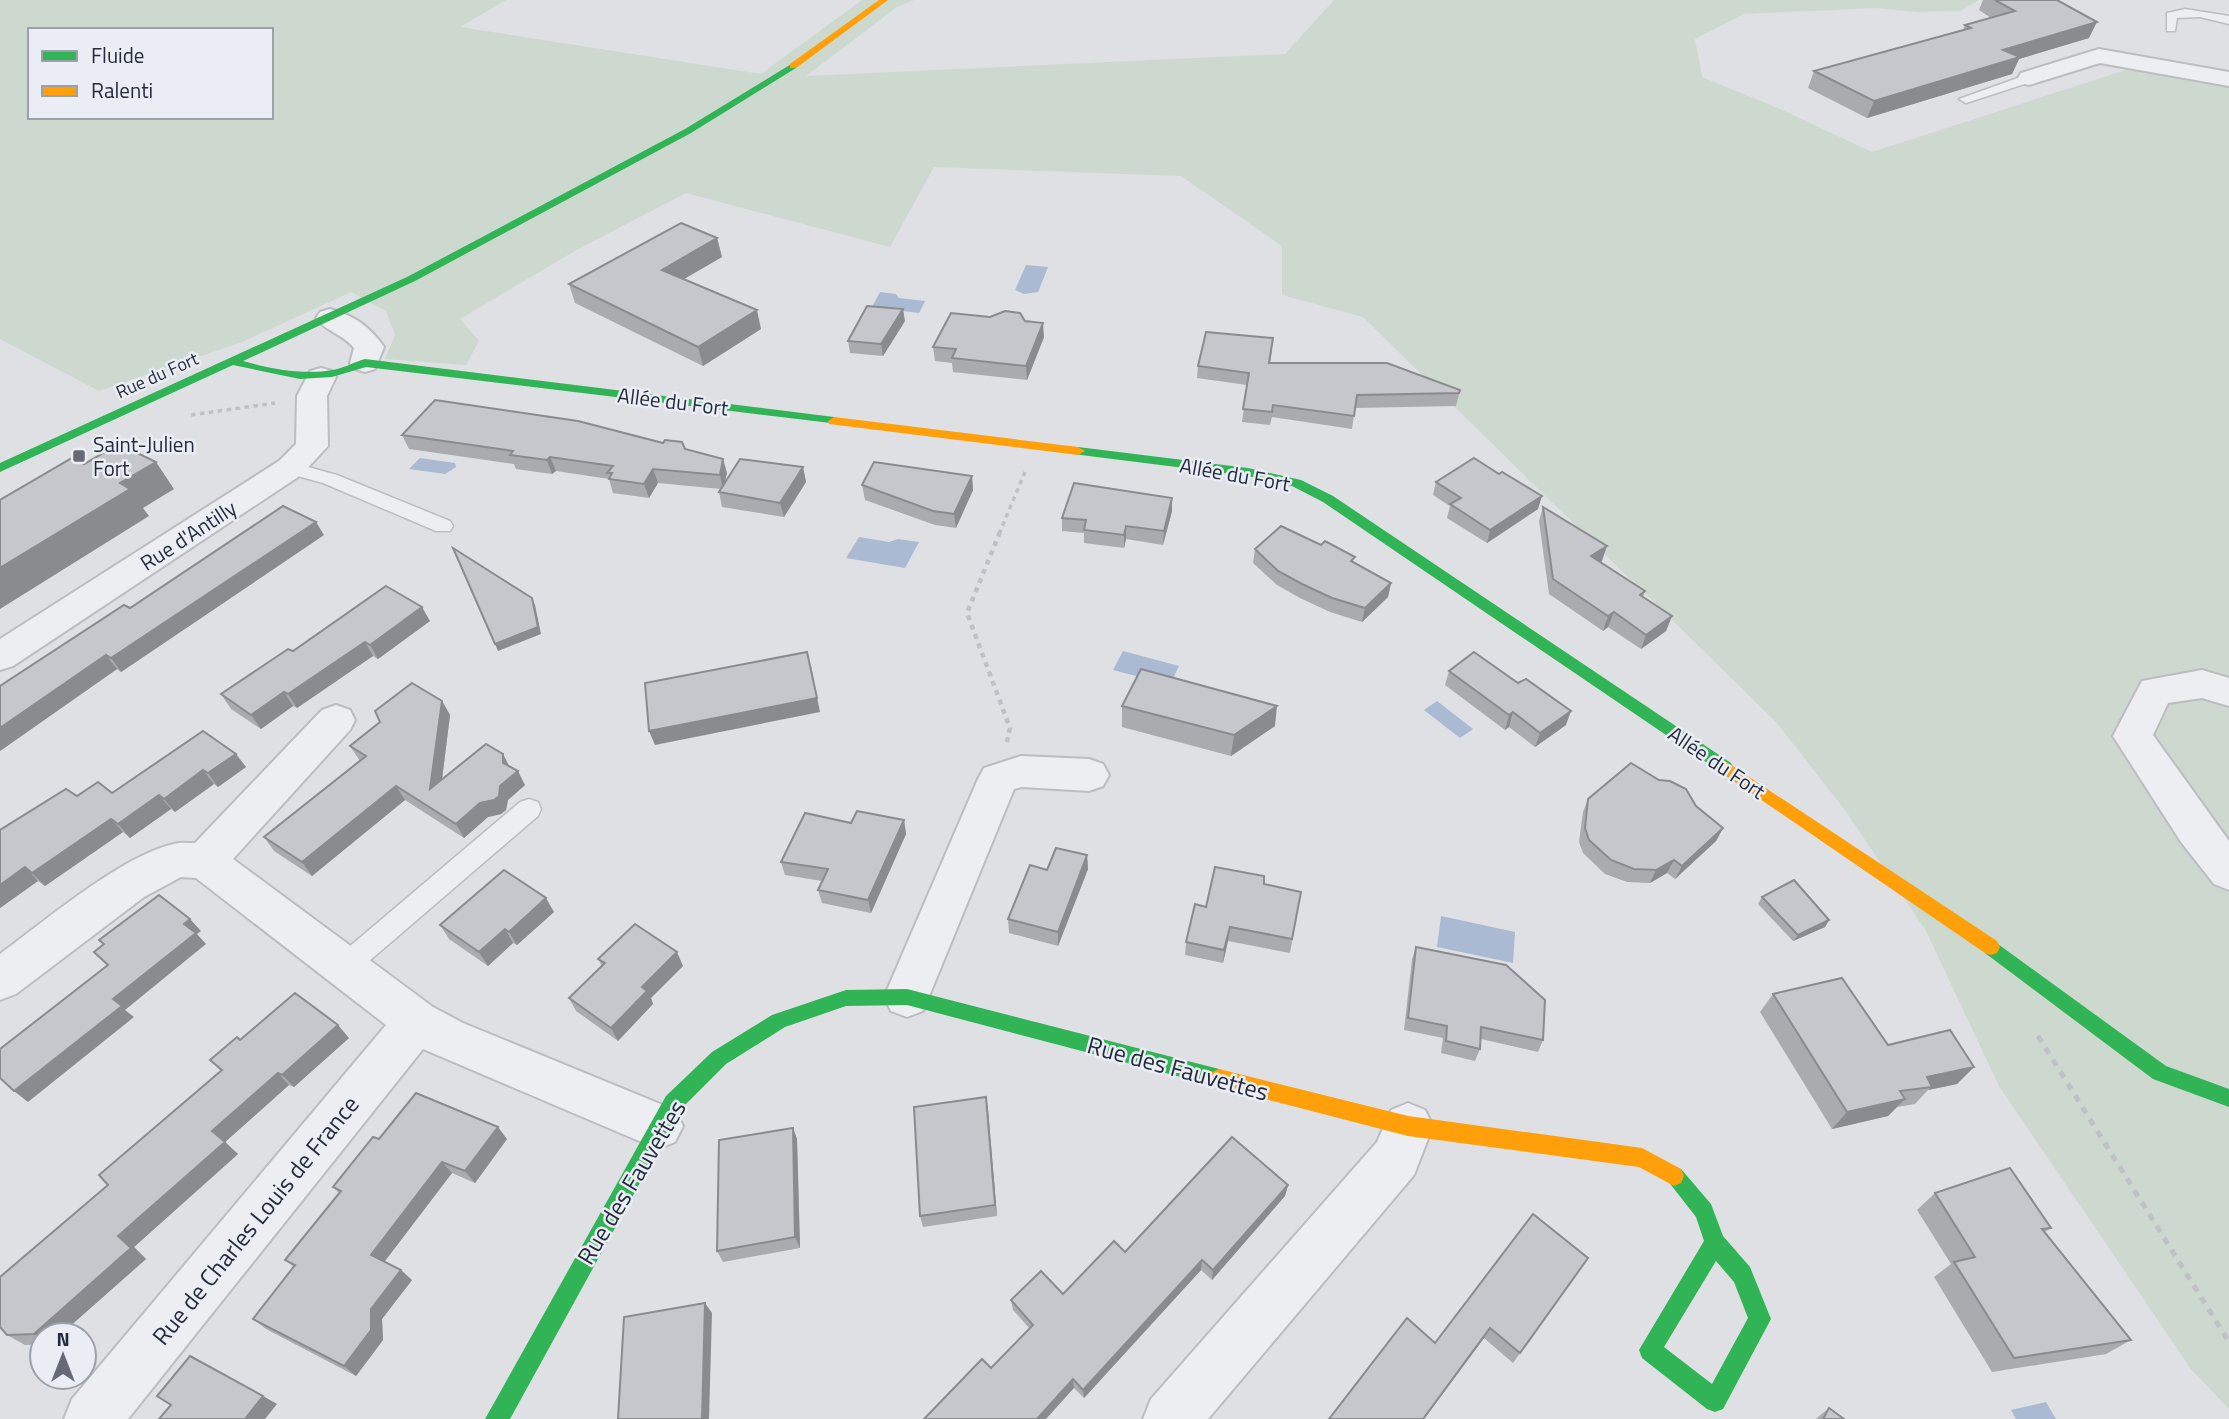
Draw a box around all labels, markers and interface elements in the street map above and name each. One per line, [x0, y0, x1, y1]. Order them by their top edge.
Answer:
legend [28, 28, 273, 119]
text: Fluide [91, 39, 144, 71]
text: Ralenti [91, 74, 153, 106]
street label: Rue du Fort [111, 345, 203, 405]
street label: Allée du Fort [616, 378, 731, 424]
place label: Saint-Julien Fort [93, 428, 195, 484]
marker: Saint-Julien Fort [71, 448, 87, 464]
street label: Allée du Fort [1177, 449, 1293, 500]
street label: Rue d'Antilly [133, 492, 243, 578]
street label: Allée du Fort [1662, 718, 1773, 807]
street label: Rue des Fauvettes [1083, 1027, 1273, 1109]
street label: Rue de Charles Louis de France [143, 1088, 367, 1352]
street label: Rue des Fauvettes [568, 1093, 694, 1271]
north arrow [28, 1321, 98, 1391]
text: N [56, 1324, 70, 1353]

